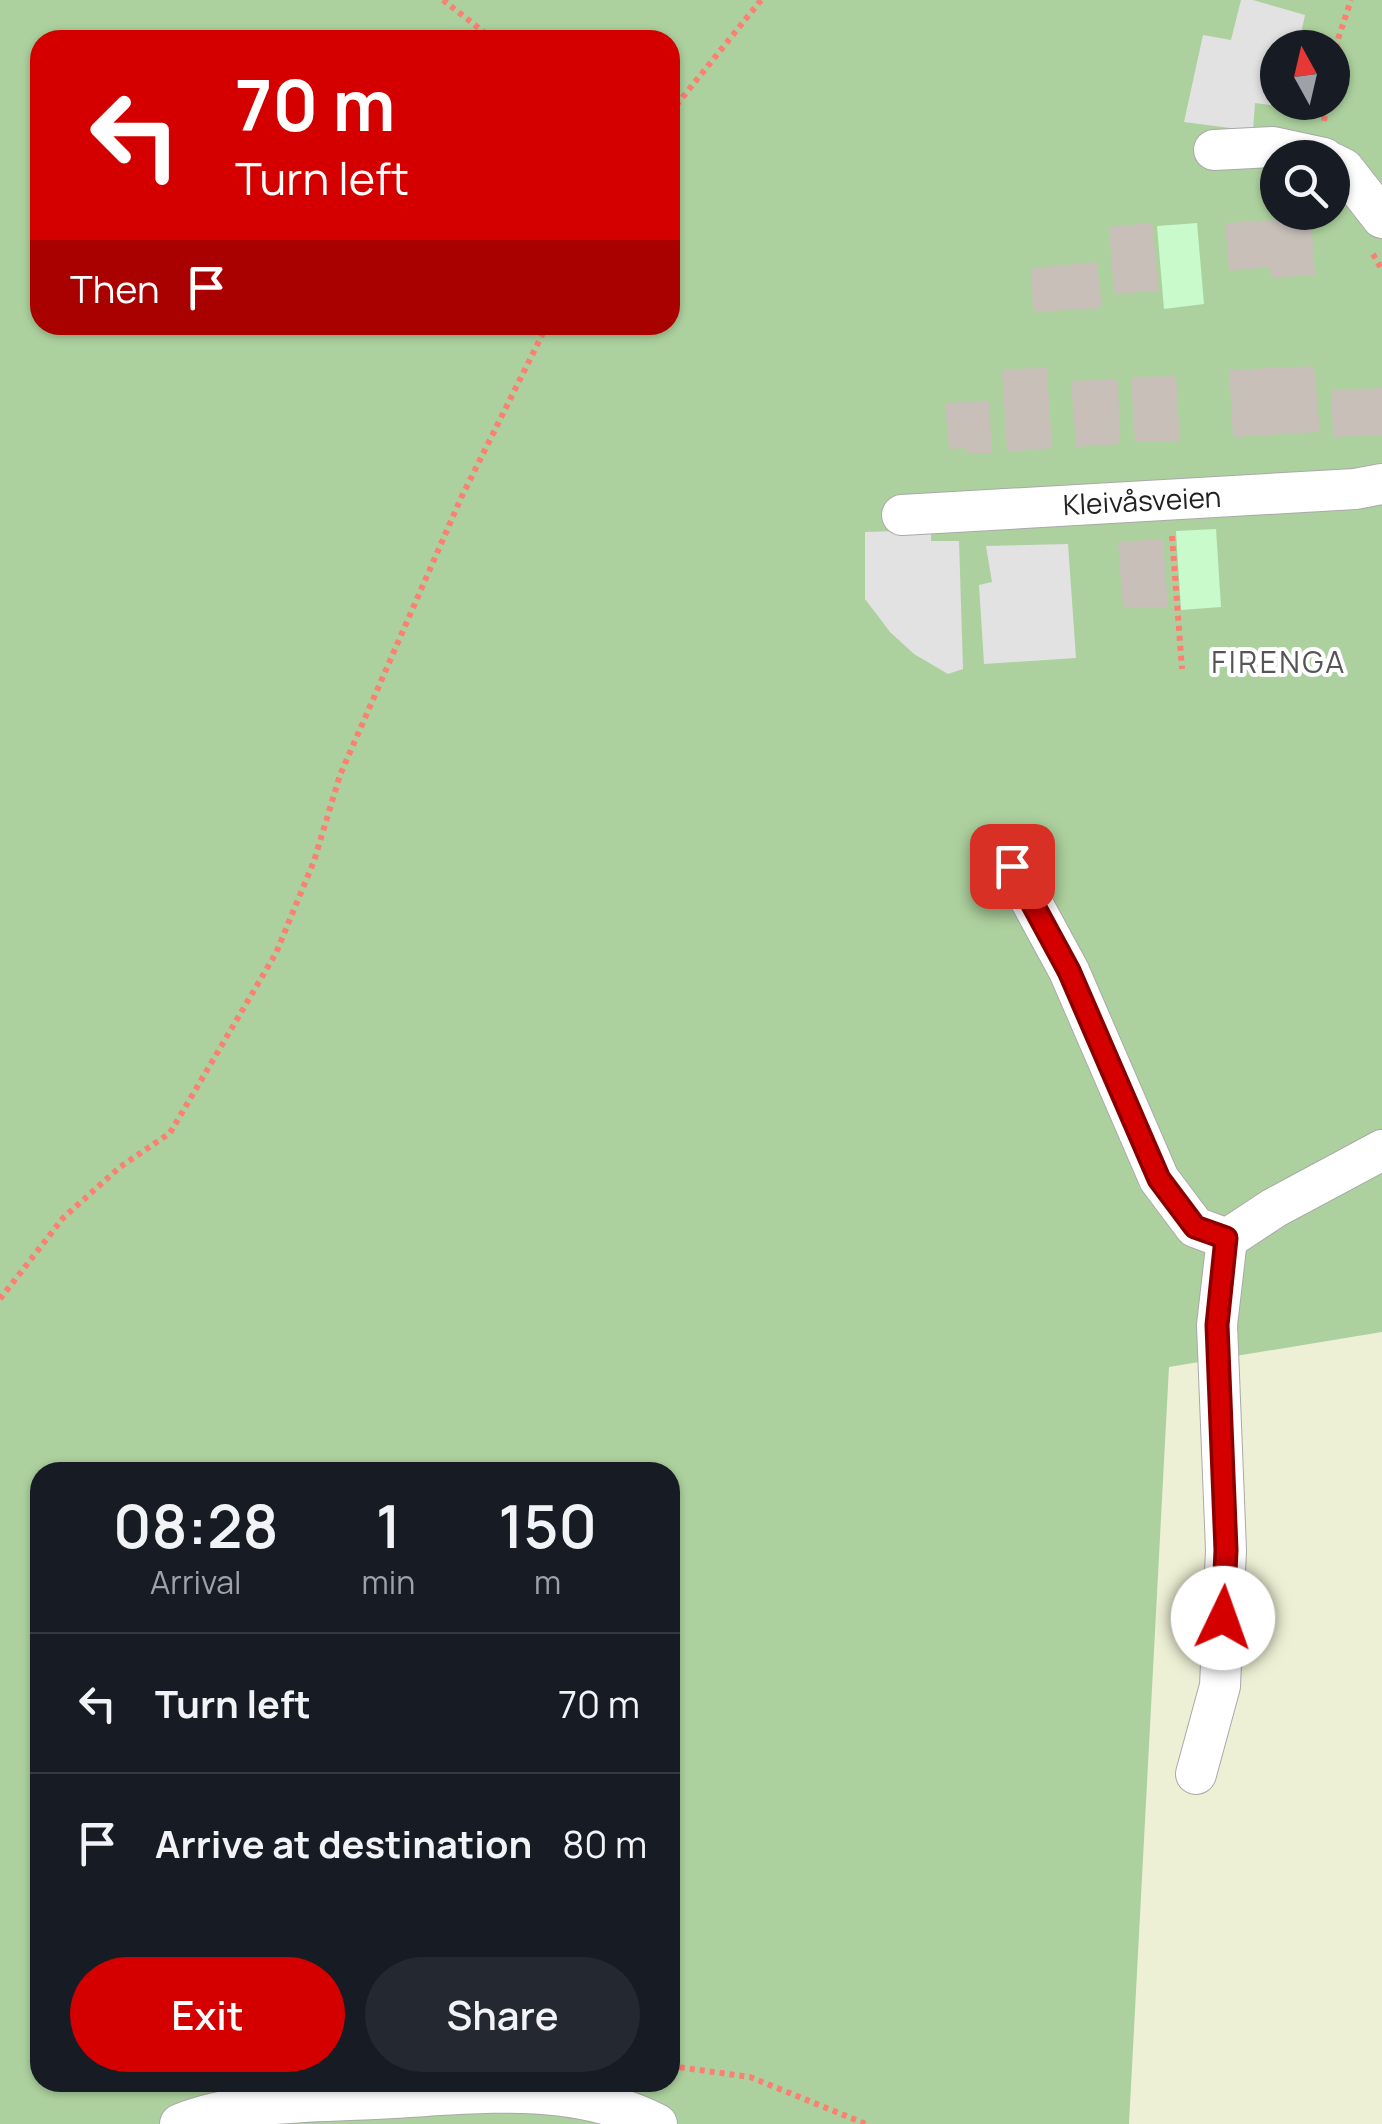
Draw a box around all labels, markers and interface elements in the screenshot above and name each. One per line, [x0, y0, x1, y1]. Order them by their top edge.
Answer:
north arrow [1260, 30, 1350, 120]
map controls [1260, 30, 1350, 230]
text: 70 m [235, 56, 395, 152]
icon: left [70, 70, 200, 200]
button: search [1260, 140, 1350, 230]
text: Turn left [235, 147, 409, 209]
icon: arrive [179, 260, 234, 315]
text: Then [70, 262, 159, 314]
street label: Kleivåsveien [1062, 477, 1222, 523]
district label: FIRENGA [1211, 641, 1347, 682]
pin [970, 824, 1055, 909]
icon: arrive [985, 839, 1040, 894]
text: 08:28 [113, 1484, 279, 1566]
text: 1 [376, 1484, 401, 1566]
text: 150 [498, 1484, 597, 1566]
text: Arrival [150, 1560, 241, 1604]
text: min [362, 1560, 415, 1604]
text: m [534, 1560, 561, 1604]
position arrow [1171, 1566, 1275, 1670]
icon: left [70, 1676, 125, 1731]
text: Turn left [155, 1677, 311, 1729]
text: 70 m [558, 1677, 640, 1729]
icon: arrive [70, 1816, 125, 1871]
text: Arrive at destination [155, 1817, 532, 1869]
text: 80 m [562, 1817, 647, 1869]
button: Exit [70, 1957, 345, 2072]
button: Share [365, 1957, 640, 2072]

